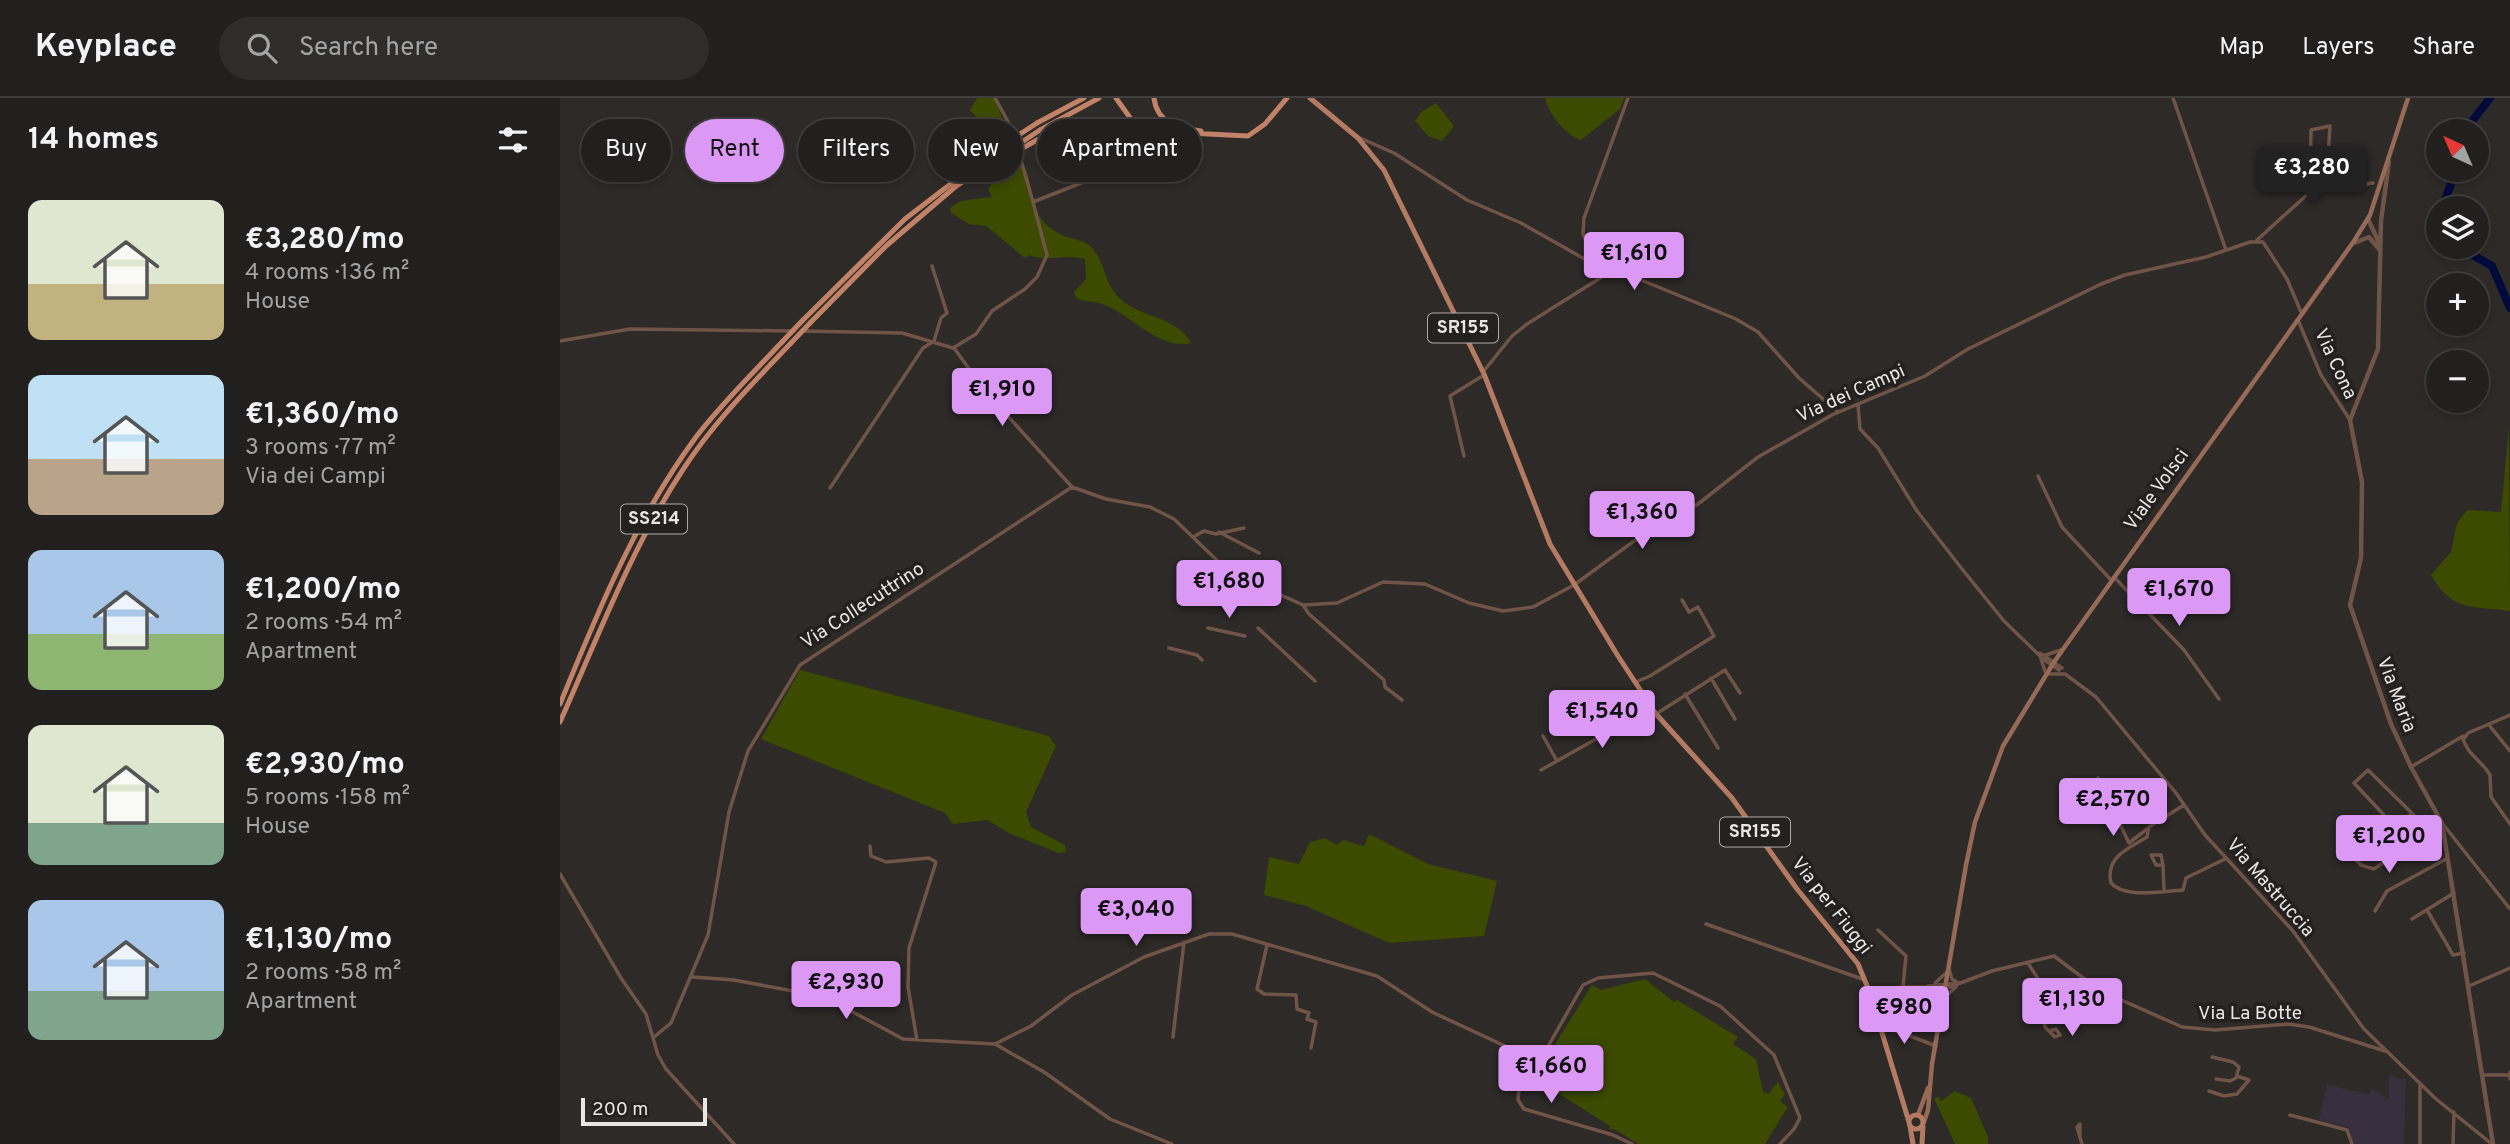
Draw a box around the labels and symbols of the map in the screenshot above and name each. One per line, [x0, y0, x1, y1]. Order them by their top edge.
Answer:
north arrow [2426, 119, 2488, 182]
pin: €3,280 [2255, 146, 2369, 206]
pin: €1,610 [1577, 232, 1691, 292]
road number: SR155 [1428, 313, 1498, 342]
street label: Via Cona [2308, 325, 2362, 403]
street label: Via dei Campi [1793, 359, 1909, 429]
pin: €1,910 [945, 368, 1059, 428]
street label: Viale Volsci [2119, 444, 2195, 536]
pin: €1,360 [1585, 491, 1699, 551]
road number: SS214 [621, 505, 687, 534]
street label: Via Collecuttrino [797, 557, 929, 655]
pin: €1,680 [1172, 560, 1286, 620]
pin: €1,670 [2122, 568, 2236, 628]
street label: Via Maria [2371, 654, 2421, 736]
pin: €1,540 [1545, 690, 1659, 750]
pin: €2,570 [2056, 778, 2170, 838]
pin: €1,200 [2332, 816, 2446, 875]
road number: SR155 [1720, 818, 1790, 846]
street label: Via Mastruccia [2220, 834, 2320, 942]
street label: Via per Fiuggi [1785, 852, 1877, 960]
pin: €3,040 [1079, 888, 1193, 948]
pin: €2,930 [789, 962, 903, 1021]
pin: €1,130 [2015, 978, 2129, 1038]
pin: €980 [1863, 986, 1945, 1046]
street label: Via La Botte [2198, 1002, 2302, 1026]
pin: €1,660 [1494, 1046, 1608, 1105]
scale bar [581, 1095, 707, 1127]

